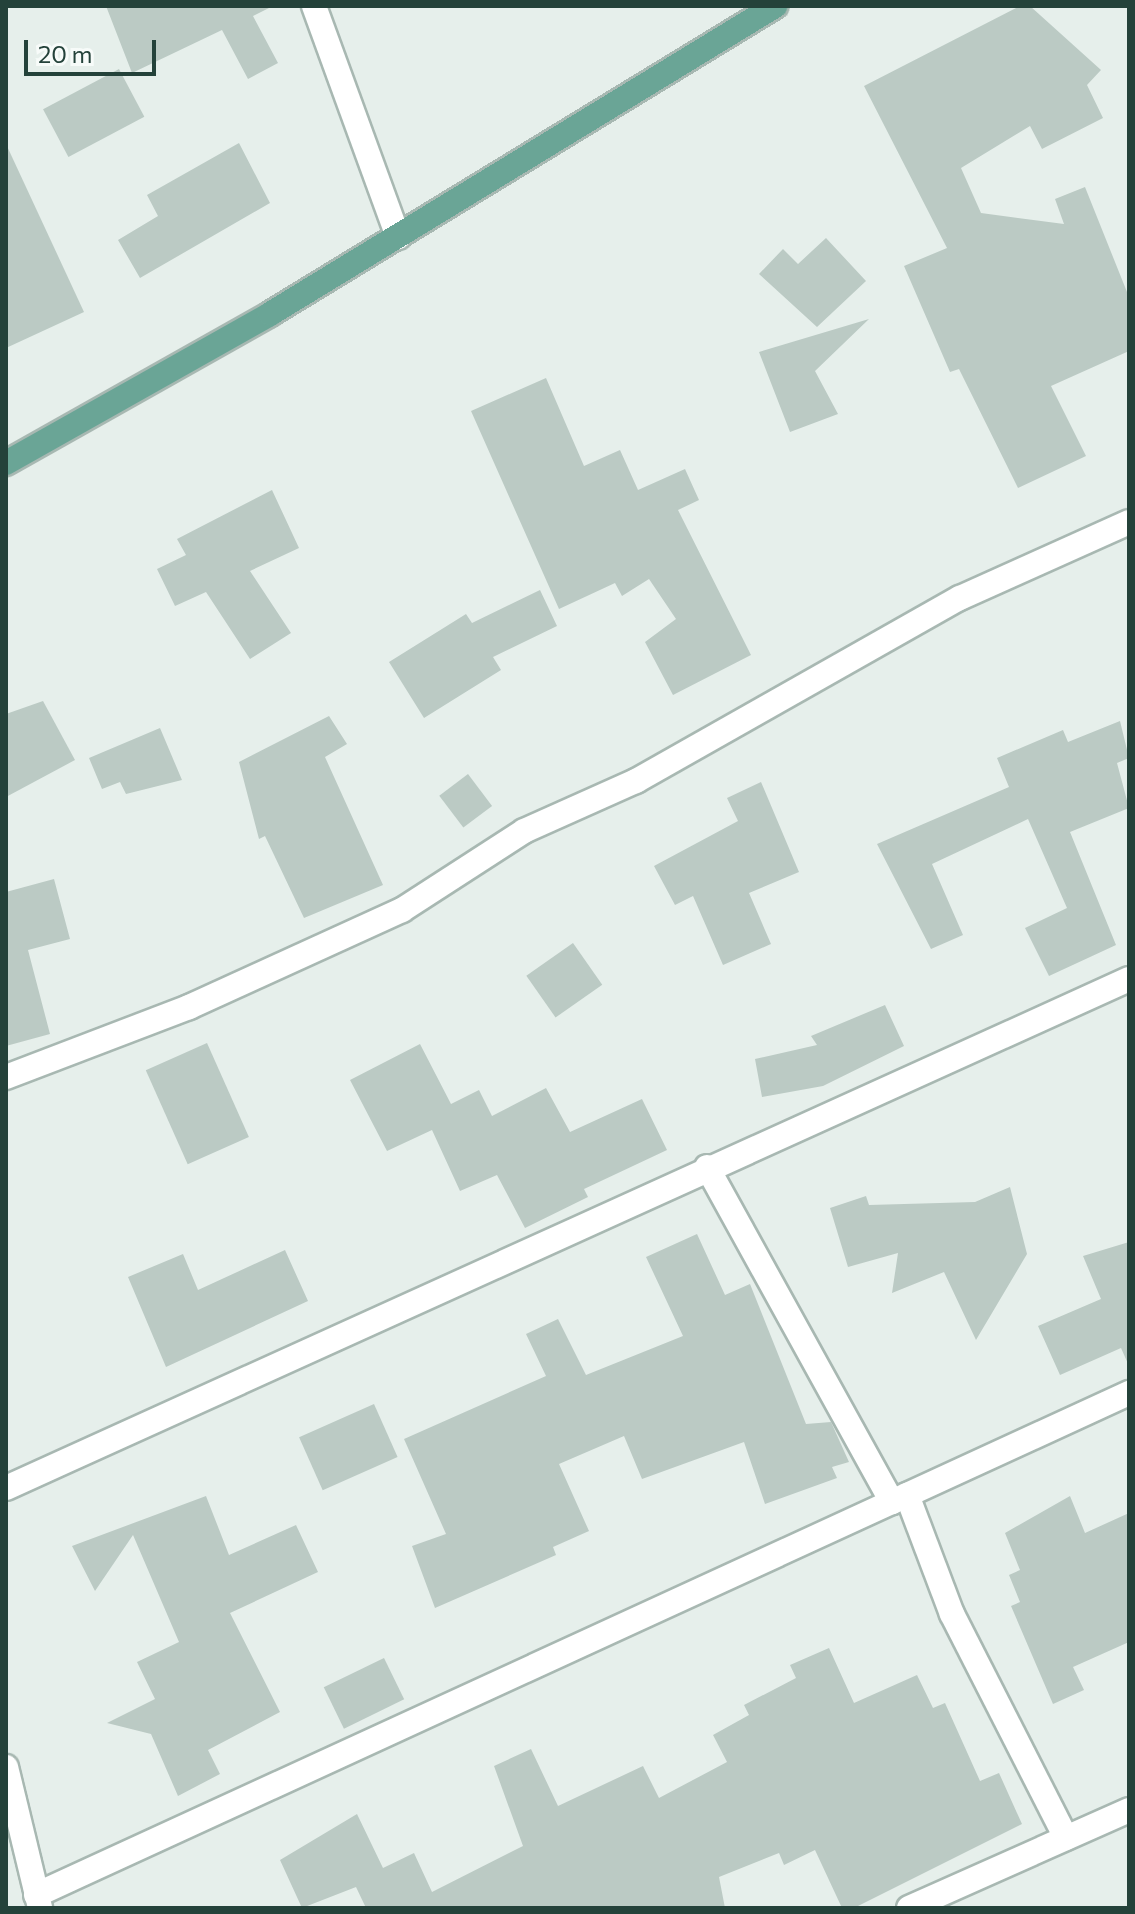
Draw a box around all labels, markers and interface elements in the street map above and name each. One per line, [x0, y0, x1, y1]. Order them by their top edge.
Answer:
scale bar [28, 24, 160, 74]
text: 20 m [38, 39, 92, 68]

